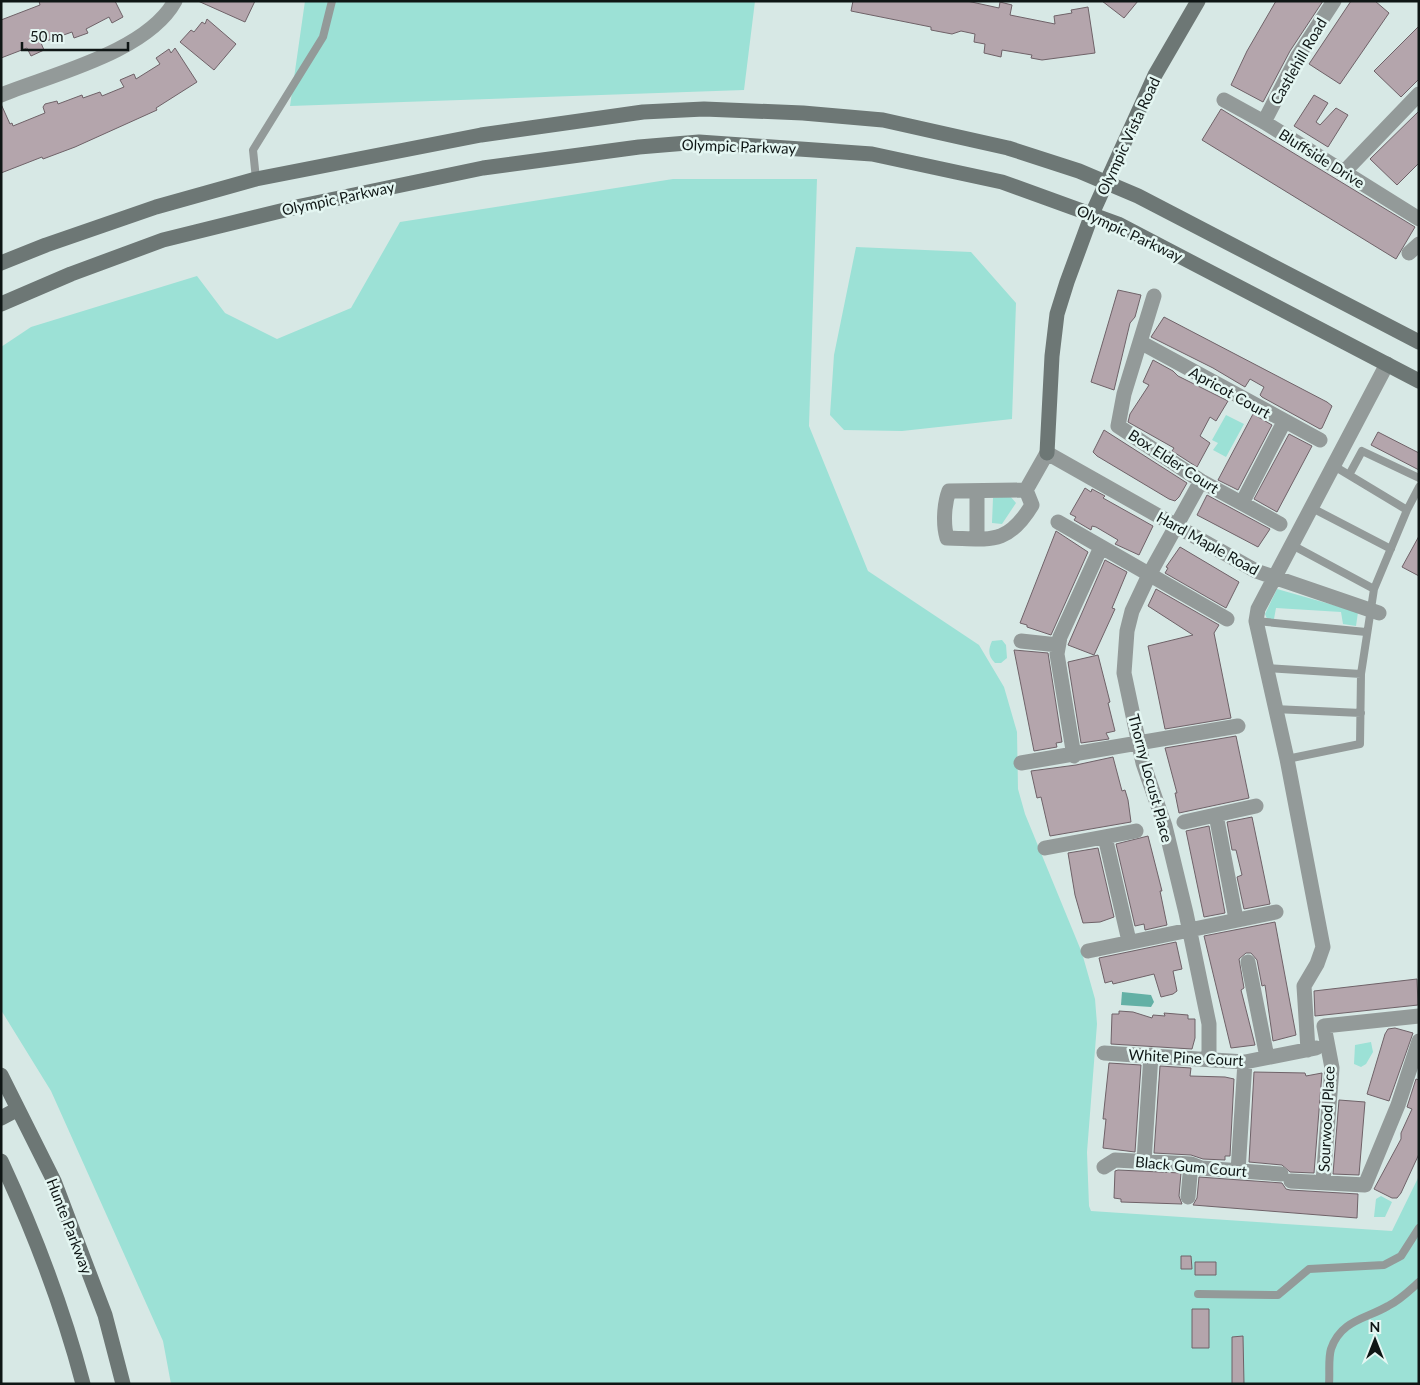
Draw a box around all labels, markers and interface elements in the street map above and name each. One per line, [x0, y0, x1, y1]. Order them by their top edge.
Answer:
street label: Castlehill Road [1266, 15, 1330, 107]
scale bar [22, 20, 129, 52]
text: 50 m [30, 27, 64, 45]
street label: Olympic Vista Road [1093, 74, 1163, 198]
street label: Bluffside Drive [1276, 125, 1368, 191]
street label: Olympic Parkway [681, 135, 797, 157]
street label: Olympic Parkway [280, 177, 396, 219]
street label: Olympic Parkway [1074, 201, 1186, 265]
street label: Apricot Court [1186, 362, 1274, 422]
street label: Box Elder Court [1125, 425, 1223, 497]
street label: Hard Maple Road [1154, 507, 1262, 579]
street label: Thorny Locust Place [1125, 712, 1177, 844]
street label: White Pine Court [1128, 1045, 1244, 1069]
street label: Sourwood Place [1314, 1065, 1338, 1173]
street label: Black Gum Court [1134, 1152, 1248, 1180]
street label: Hunte Parkway [43, 1176, 97, 1277]
north arrow [1350, 1315, 1400, 1365]
text: N [1370, 1318, 1380, 1335]

